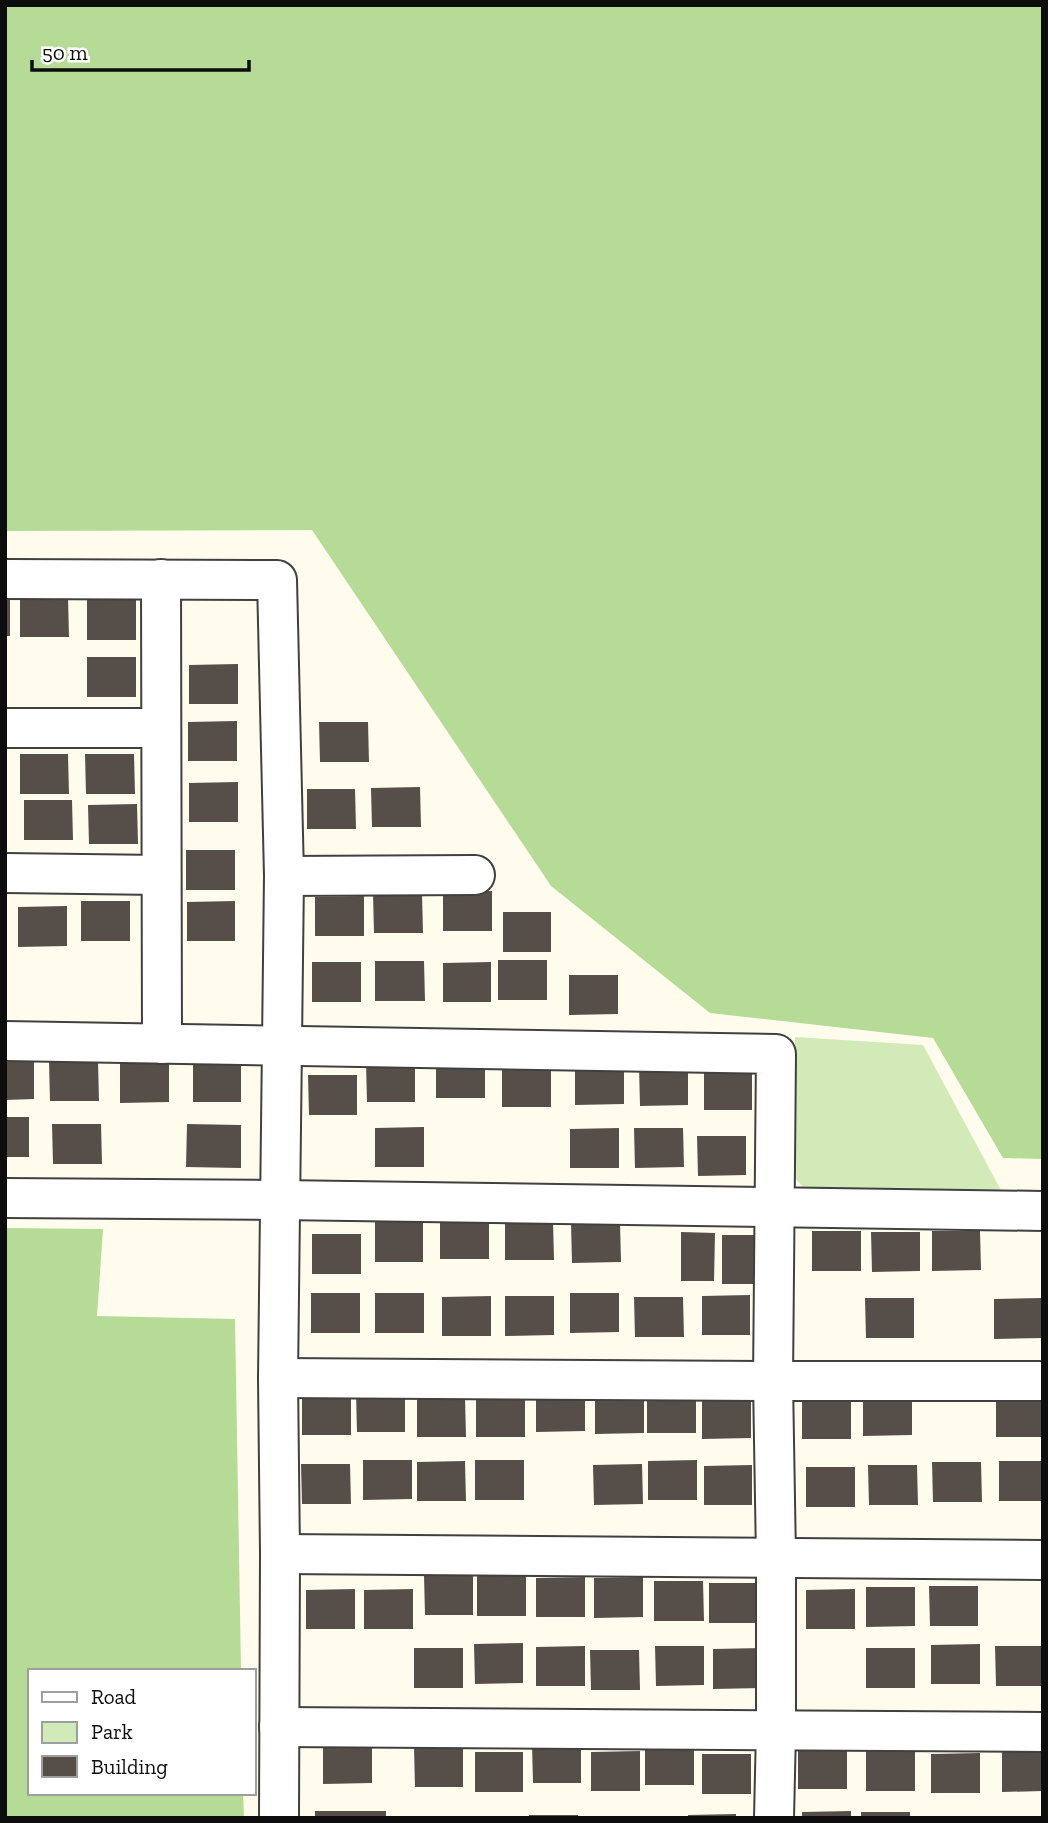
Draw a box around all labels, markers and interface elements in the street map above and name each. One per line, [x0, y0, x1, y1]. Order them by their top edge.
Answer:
scale bar [32, 28, 248, 72]
text: 50 m [42, 40, 88, 65]
legend [28, 1669, 256, 1795]
text: Road [91, 1684, 137, 1709]
text: Park [91, 1719, 133, 1744]
text: Building [91, 1754, 168, 1779]

